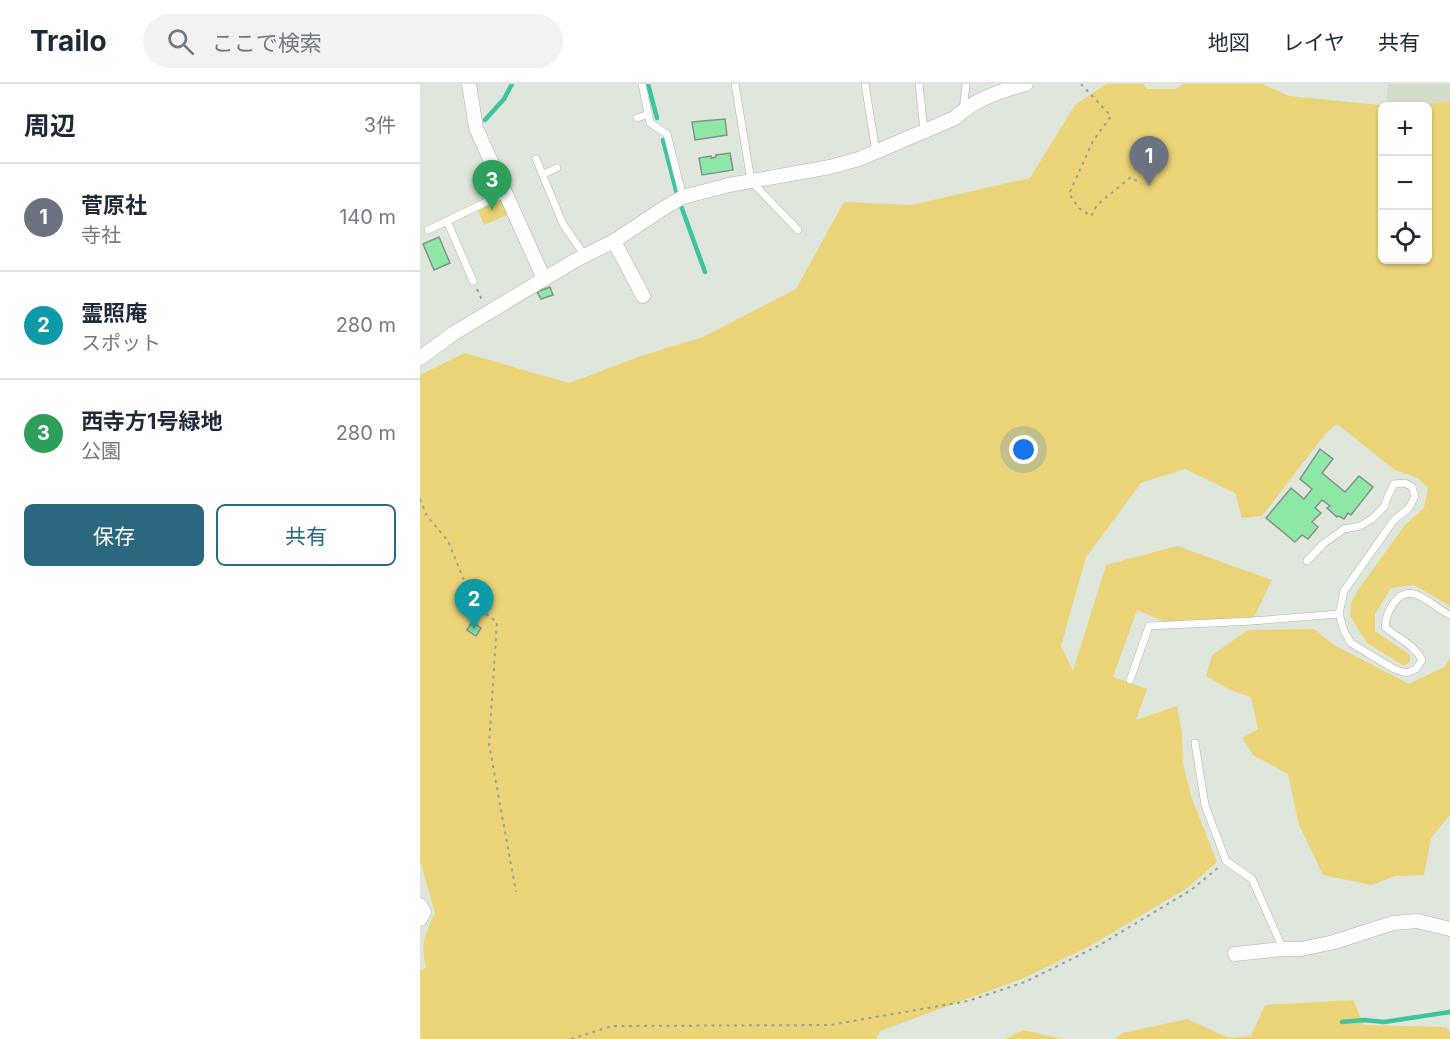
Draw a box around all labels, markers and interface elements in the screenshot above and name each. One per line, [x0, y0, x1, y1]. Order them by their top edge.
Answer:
search box [143, 14, 563, 68]
text: Trailo [30, 24, 107, 58]
icon: search [164, 25, 197, 58]
text: ここで検索 [212, 30, 322, 56]
text: 地図 [1208, 30, 1250, 55]
text: レイヤ [1283, 30, 1345, 55]
text: 共有 [1378, 30, 1420, 55]
map controls [1378, 102, 1432, 264]
button: + [1378, 102, 1432, 156]
text: 周辺 [24, 110, 76, 141]
text: 3件 [364, 113, 396, 137]
pin: 1 [1130, 136, 1168, 186]
button: − [1378, 156, 1432, 210]
pin: 3 [472, 160, 512, 210]
text: 菅原社 [81, 192, 147, 218]
text: 1 [39, 205, 48, 229]
text: 140 m [339, 205, 396, 229]
button: locate [1378, 210, 1432, 264]
text: 寺社 [81, 223, 121, 247]
text: 霊照庵 [81, 300, 147, 326]
text: 2 [37, 313, 50, 337]
text: 280 m [336, 313, 396, 337]
text: スポット [81, 331, 161, 355]
text: 西寺方1号緑地 [81, 408, 223, 434]
text: 3 [37, 421, 50, 445]
text: 280 m [336, 421, 396, 445]
your location [1009, 435, 1038, 464]
text: 公園 [81, 439, 121, 463]
button: 保存 [24, 504, 204, 566]
button: 共有 [216, 504, 396, 566]
pin: 2 [454, 580, 494, 629]

